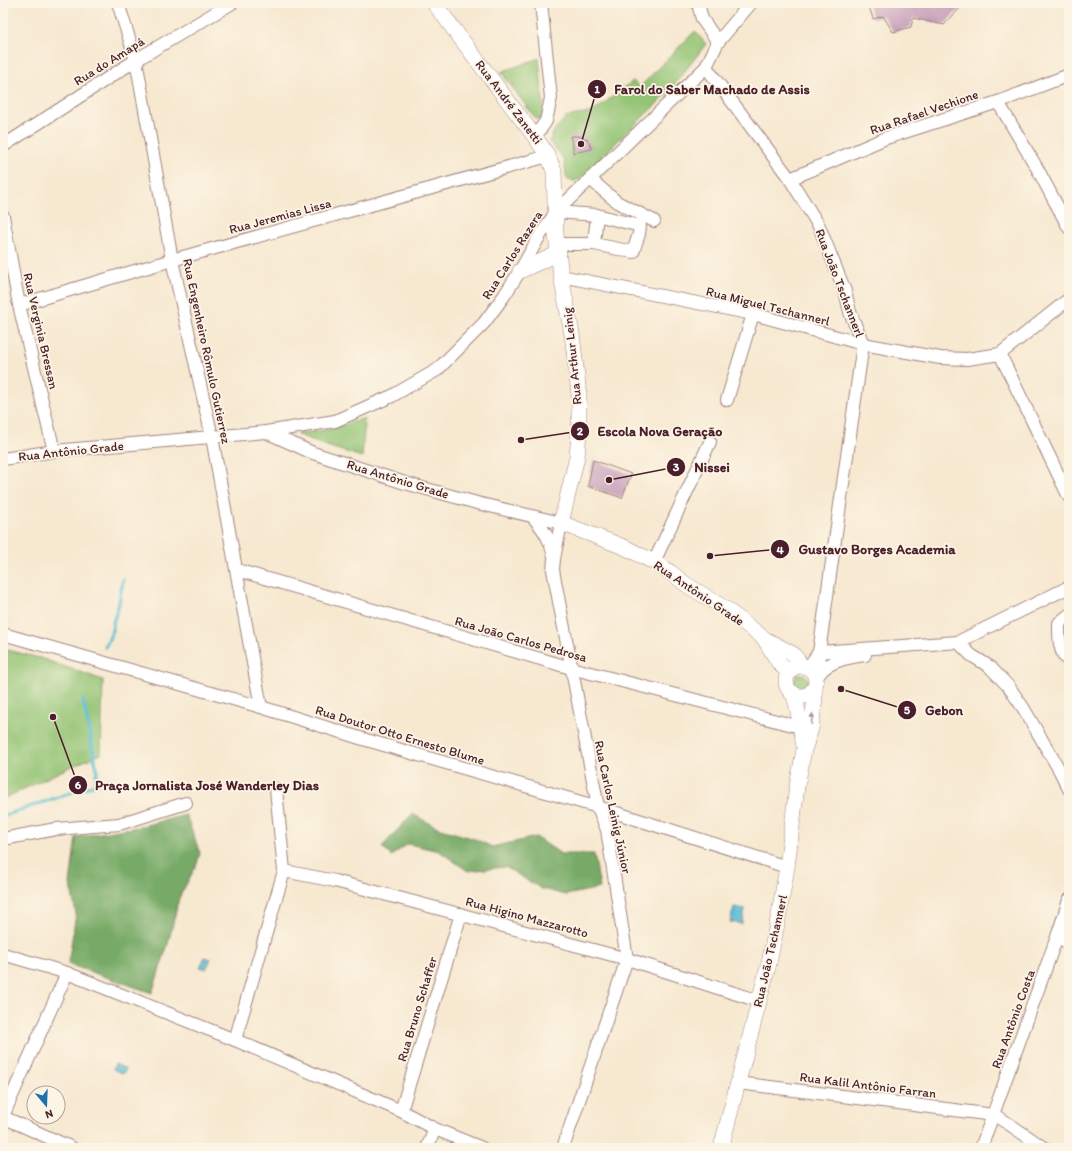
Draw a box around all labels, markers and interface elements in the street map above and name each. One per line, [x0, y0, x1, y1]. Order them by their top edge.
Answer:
street label: Rua do Amapá [71, 33, 147, 89]
street label: Rua André Zanetti [472, 57, 546, 147]
callout: Farol do Saber Machado de Assis [587, 76, 818, 102]
text: Farol do Saber Machado de Assis [614, 81, 810, 98]
text: 1 [594, 82, 600, 96]
street label: Rua Rafael Vechione [868, 86, 980, 138]
street label: Rua Jeremias Lissa [227, 195, 333, 237]
street label: Rua Carlos Razera [479, 208, 545, 302]
street label: Rua João Tschannerl [812, 227, 868, 340]
street label: Rua Engenheiro Rômulo Gutierrez [180, 257, 234, 445]
street label: Rua Verginia Bressan [20, 271, 62, 391]
street label: Rua Miguel Tschannerl [705, 283, 832, 329]
street label: Rua Arthur Leinig [559, 306, 585, 405]
callout: Escola Nova Geração [570, 418, 730, 444]
text: Escola Nova Geração [598, 423, 722, 440]
text: 2 [577, 424, 584, 438]
street label: Rua Antônio Grade [18, 438, 124, 464]
callout: Nissei [666, 454, 738, 480]
street label: Rua Antônio Grade [345, 456, 451, 502]
text: Nissei [694, 459, 730, 476]
text: 3 [673, 460, 680, 474]
callout: Gustavo Borges Academia [770, 536, 964, 562]
text: Gustavo Borges Academia [798, 541, 956, 558]
text: 4 [776, 543, 784, 557]
street label: Rua Antônio Grade [651, 557, 747, 629]
street label: Rua João Carlos Pedrosa [453, 613, 589, 665]
callout: Gebon [897, 697, 971, 723]
street label: Rua Doutor Otto Ernesto Blume [314, 702, 486, 768]
text: Gebon [925, 702, 964, 719]
text: 5 [904, 703, 911, 717]
one-way arrow [809, 713, 815, 725]
street label: Rua Carlos Leinig Júnior [592, 739, 635, 876]
callout: Praça Jornalista José Wanderley Dias [68, 772, 327, 798]
text: Praça Jornalista José Wanderley Dias [95, 777, 319, 794]
text: 6 [75, 778, 82, 792]
street label: Rua Higino Mazzarotto [464, 893, 590, 941]
street label: Rua João Tschannerl [750, 893, 790, 1009]
street label: Rua Bruno Schaffer [394, 955, 440, 1063]
street label: Rua Antônio Costa [988, 967, 1038, 1071]
street label: Rua Kalil Antônio Farran [799, 1069, 937, 1101]
north arrow [26, 1085, 66, 1125]
text: N [43, 1107, 55, 1121]

